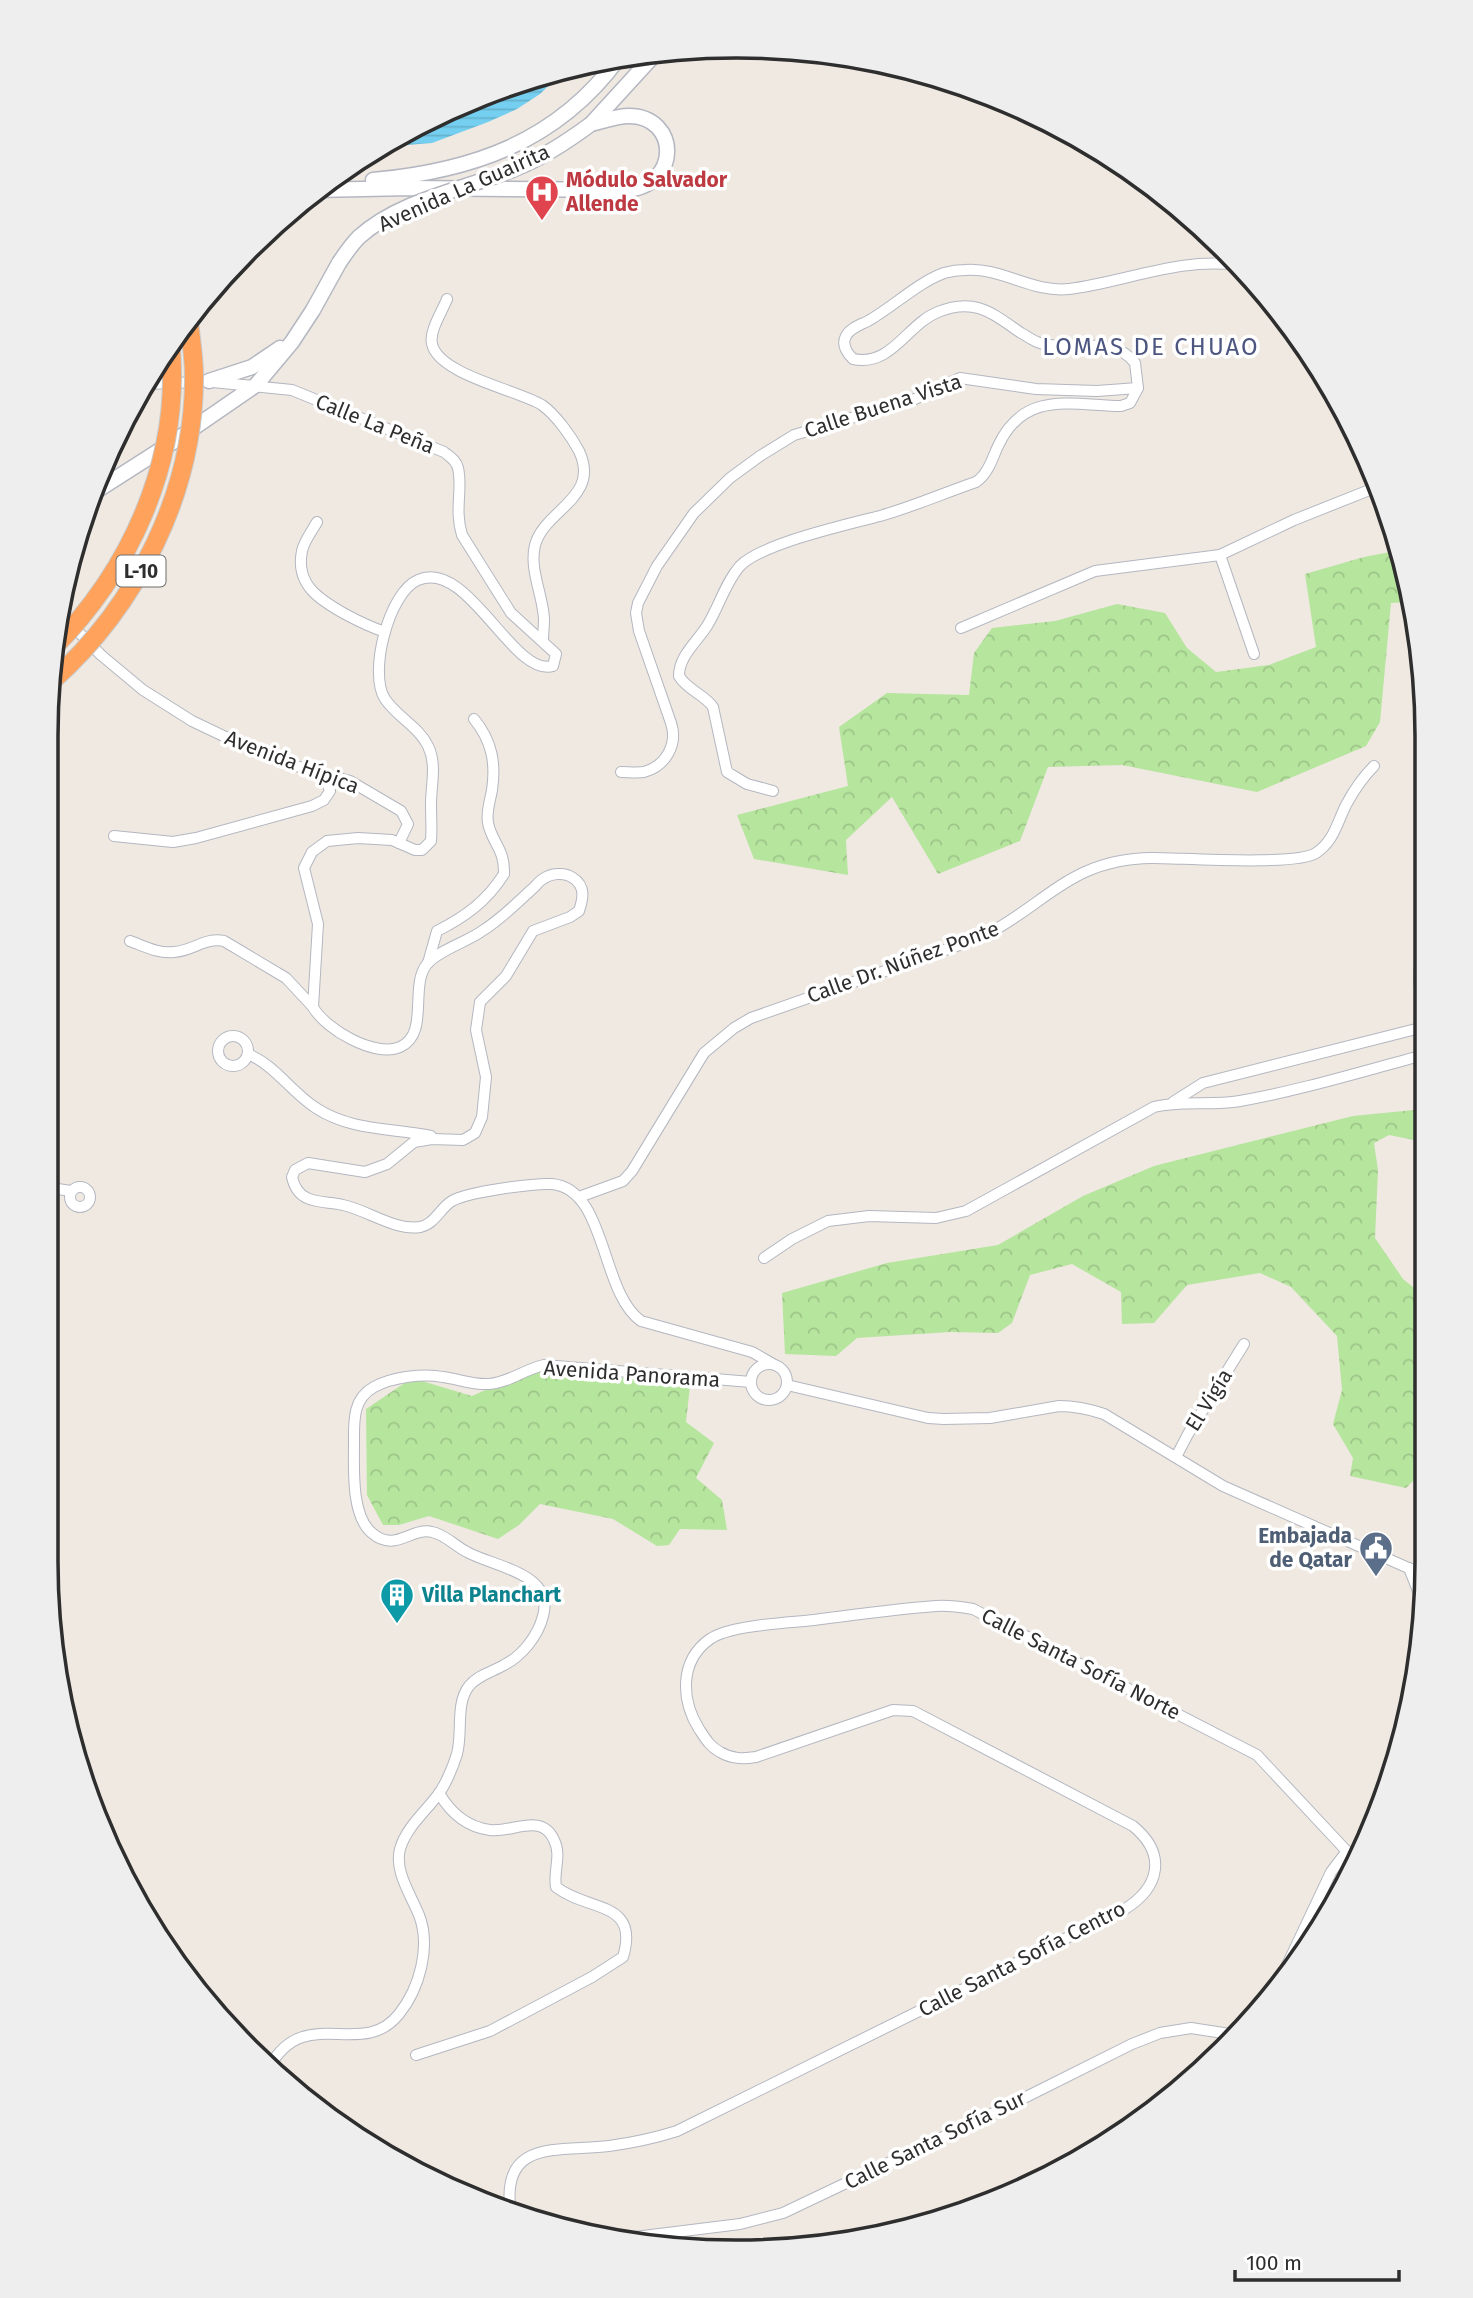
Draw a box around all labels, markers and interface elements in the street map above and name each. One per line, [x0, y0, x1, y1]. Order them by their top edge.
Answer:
street label: Avenida La Guairita [374, 139, 554, 237]
place label: Módulo Salvador Allende [565, 167, 728, 217]
hospital icon: Módulo Salvador Allende [523, 173, 561, 222]
district label: LOMAS DE CHUAO [1042, 333, 1260, 361]
street label: Calle Buena Vista [801, 368, 965, 444]
street label: Calle La Peña [312, 388, 438, 460]
road number: L-10 [116, 556, 166, 586]
street label: Avenida Hípica [221, 725, 363, 799]
street label: Calle Dr. Núñez Ponte [804, 915, 1002, 1009]
street label: Avenida Panorama [543, 1355, 721, 1393]
street label: El Vigía [1180, 1364, 1238, 1436]
place label: Embajada de Qatar [1258, 1523, 1353, 1573]
public building icon: Embajada de Qatar [1357, 1529, 1395, 1578]
building icon: Villa Planchart [378, 1576, 416, 1625]
place label: Villa Planchart [421, 1582, 562, 1608]
street label: Calle Santa Sofía Norte [977, 1602, 1185, 1726]
street label: Calle Santa Sofía Centro [914, 1895, 1130, 2023]
street label: Calle Santa Sofía Sur [840, 2085, 1030, 2195]
scale bar [1235, 2238, 1400, 2282]
text: 100 m [1246, 2250, 1302, 2276]

